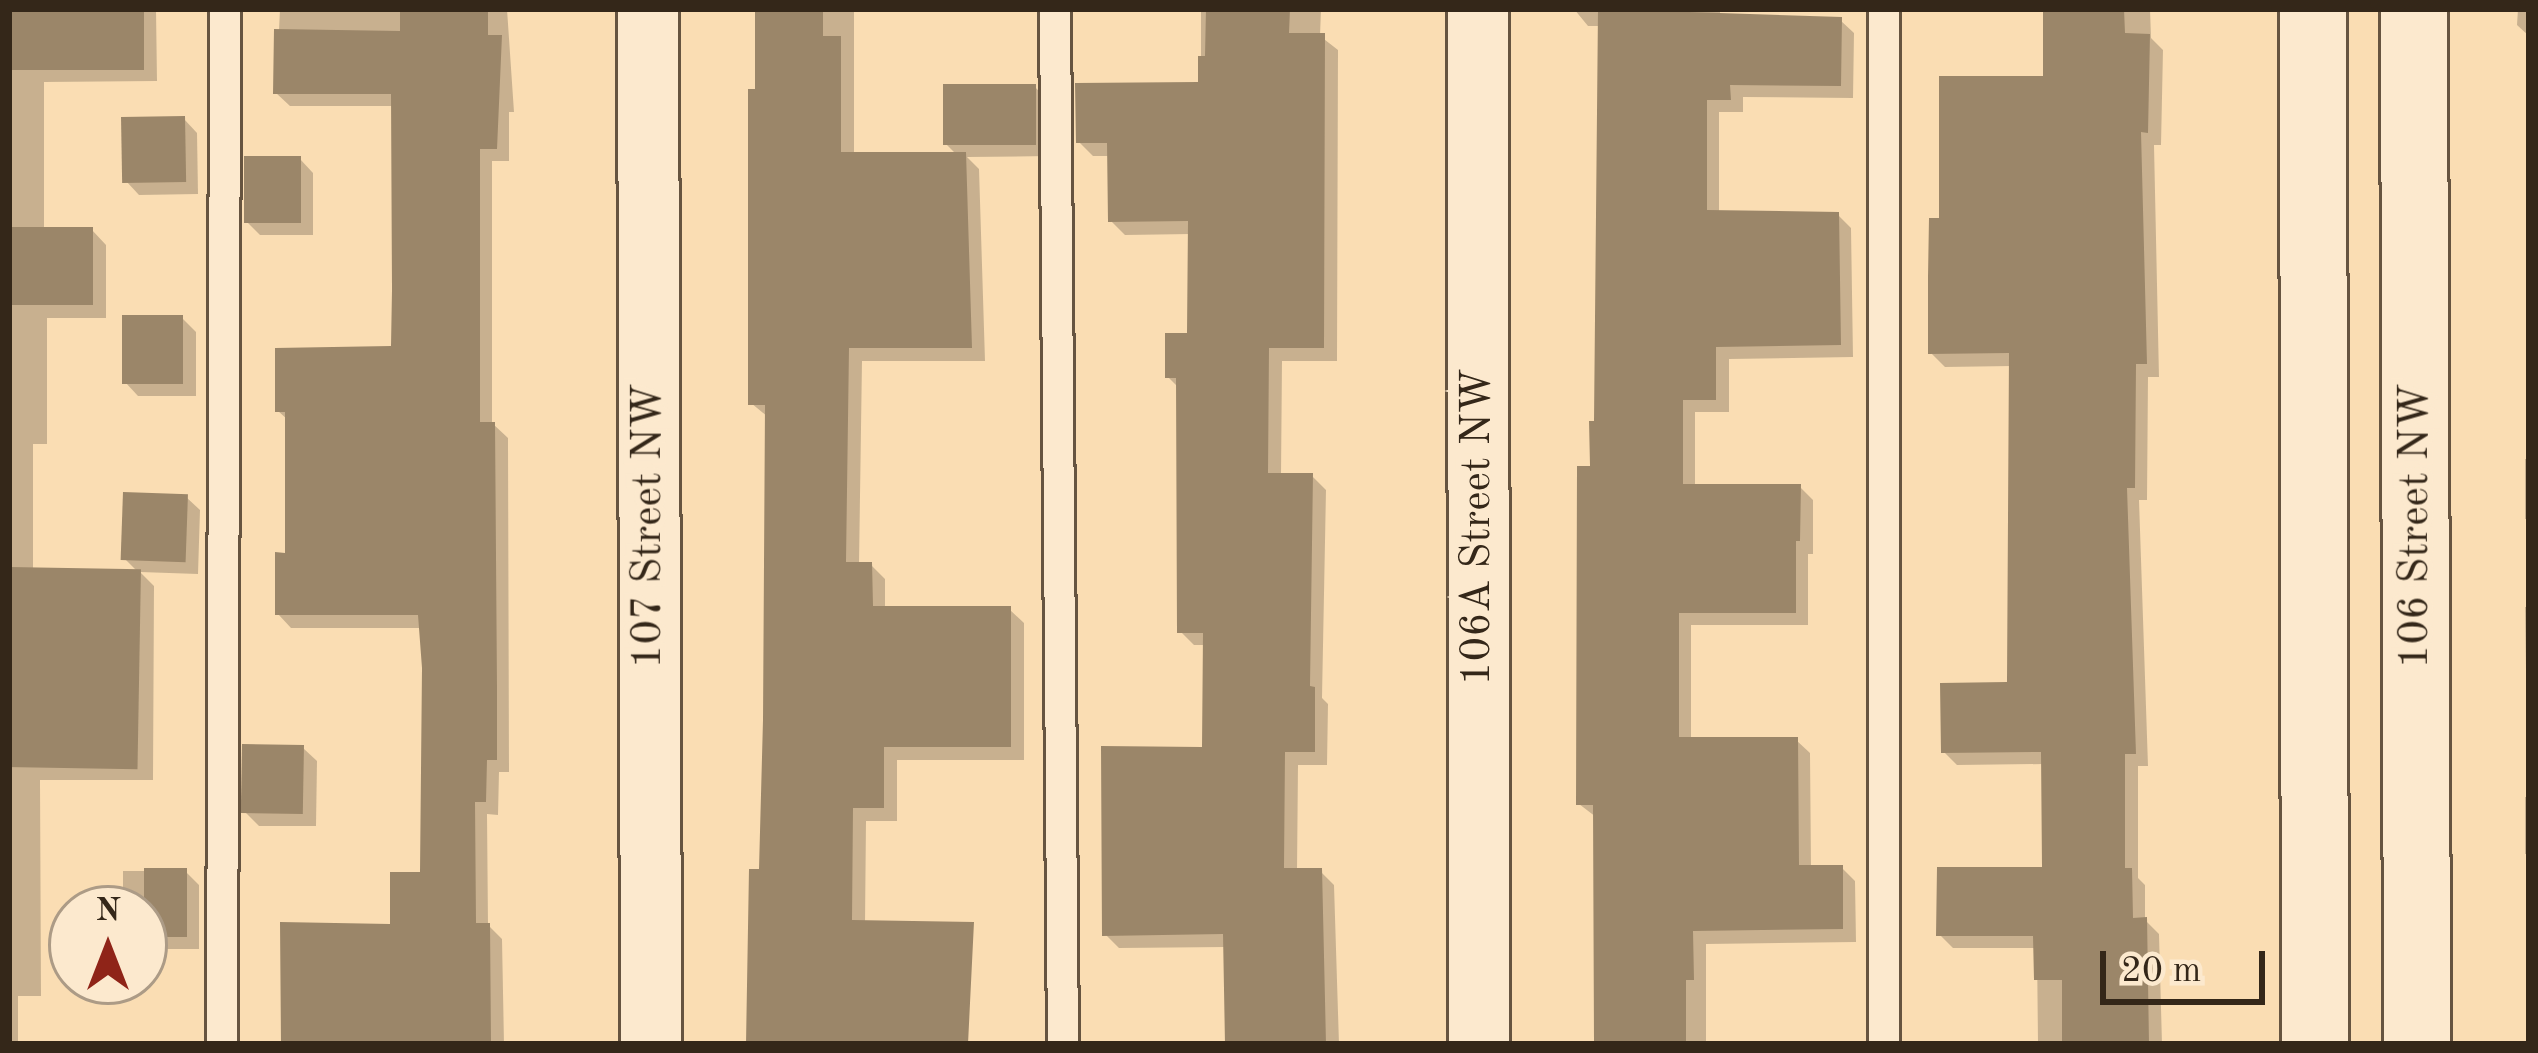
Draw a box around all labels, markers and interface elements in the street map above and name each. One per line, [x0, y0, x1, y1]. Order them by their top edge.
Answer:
street label: 106A Street NW [1453, 368, 1503, 686]
street label: 107 Street NW [624, 383, 674, 669]
street label: 106 Street NW [2391, 383, 2441, 669]
north arrow [48, 885, 168, 1005]
text: N [95, 895, 121, 928]
scale bar [2106, 927, 2271, 1001]
text: 20 m [2121, 954, 2201, 990]

